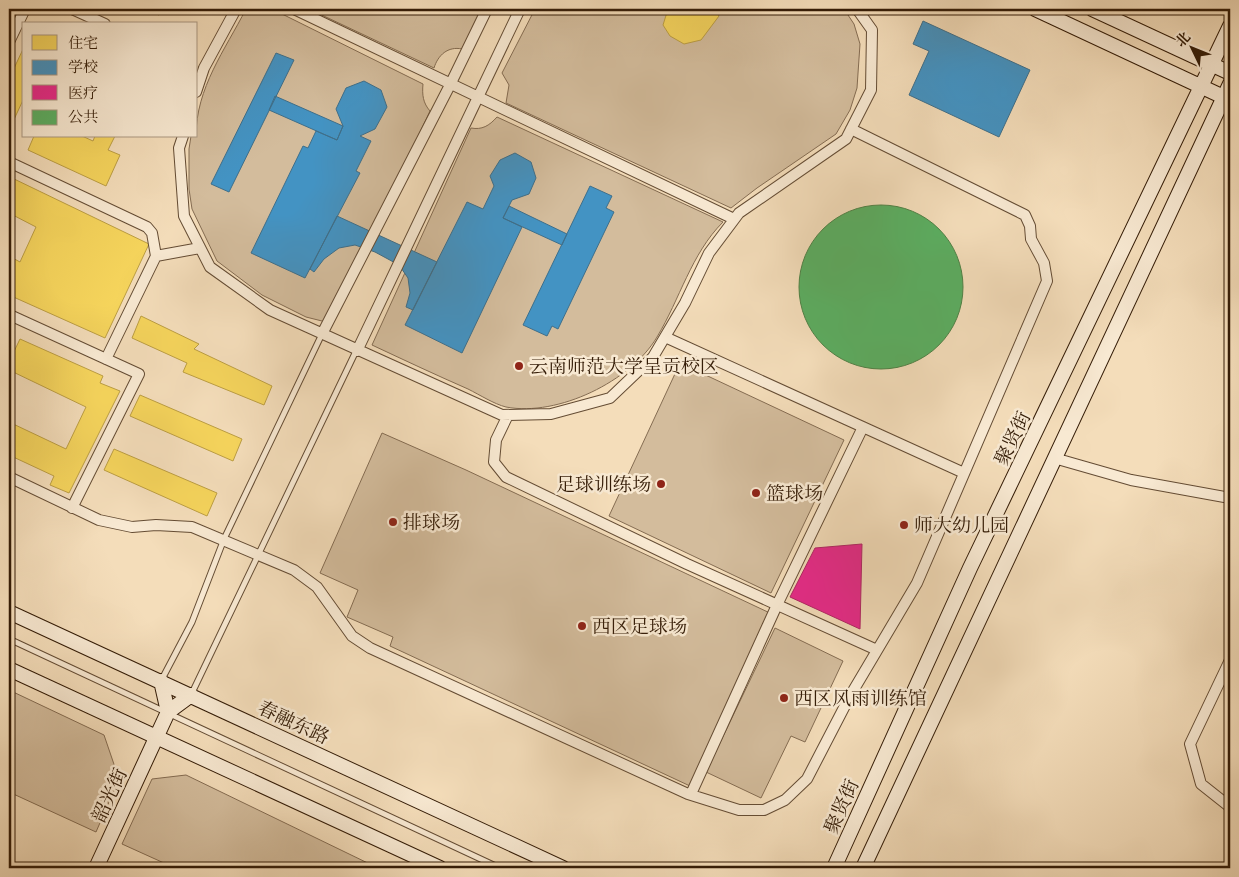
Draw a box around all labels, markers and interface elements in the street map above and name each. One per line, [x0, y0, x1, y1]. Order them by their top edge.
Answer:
legend [22, 22, 198, 138]
north arrow [1166, 22, 1216, 72]
text: 北 [1172, 29, 1194, 50]
text: 住宅 [68, 34, 98, 52]
text: 学校 [68, 58, 98, 76]
text: 医疗 [68, 84, 98, 102]
text: 公共 [68, 108, 98, 126]
place label: 云南师范大学呈贡校区 [529, 355, 719, 378]
marker: 云南师范大学呈贡校区 [513, 360, 525, 372]
street label: 聚贤街 [990, 408, 1035, 469]
place label: 足球训练场 [556, 473, 651, 496]
marker: 足球训练场 [655, 478, 667, 490]
place label: 篮球场 [766, 482, 823, 505]
marker: 篮球场 [750, 487, 762, 499]
place label: 排球场 [403, 511, 460, 534]
place label: 师大幼儿园 [914, 514, 1009, 537]
marker: 排球场 [387, 516, 399, 528]
marker: 师大幼儿园 [898, 519, 910, 531]
place label: 西区足球场 [592, 615, 687, 638]
marker: 西区足球场 [576, 620, 588, 632]
place label: 西区风雨训练馆 [794, 687, 927, 710]
marker: 西区风雨训练馆 [778, 692, 790, 704]
street label: 春融东路 [254, 696, 333, 749]
street label: 韶光街 [87, 765, 132, 826]
street label: 聚贤街 [819, 775, 864, 837]

